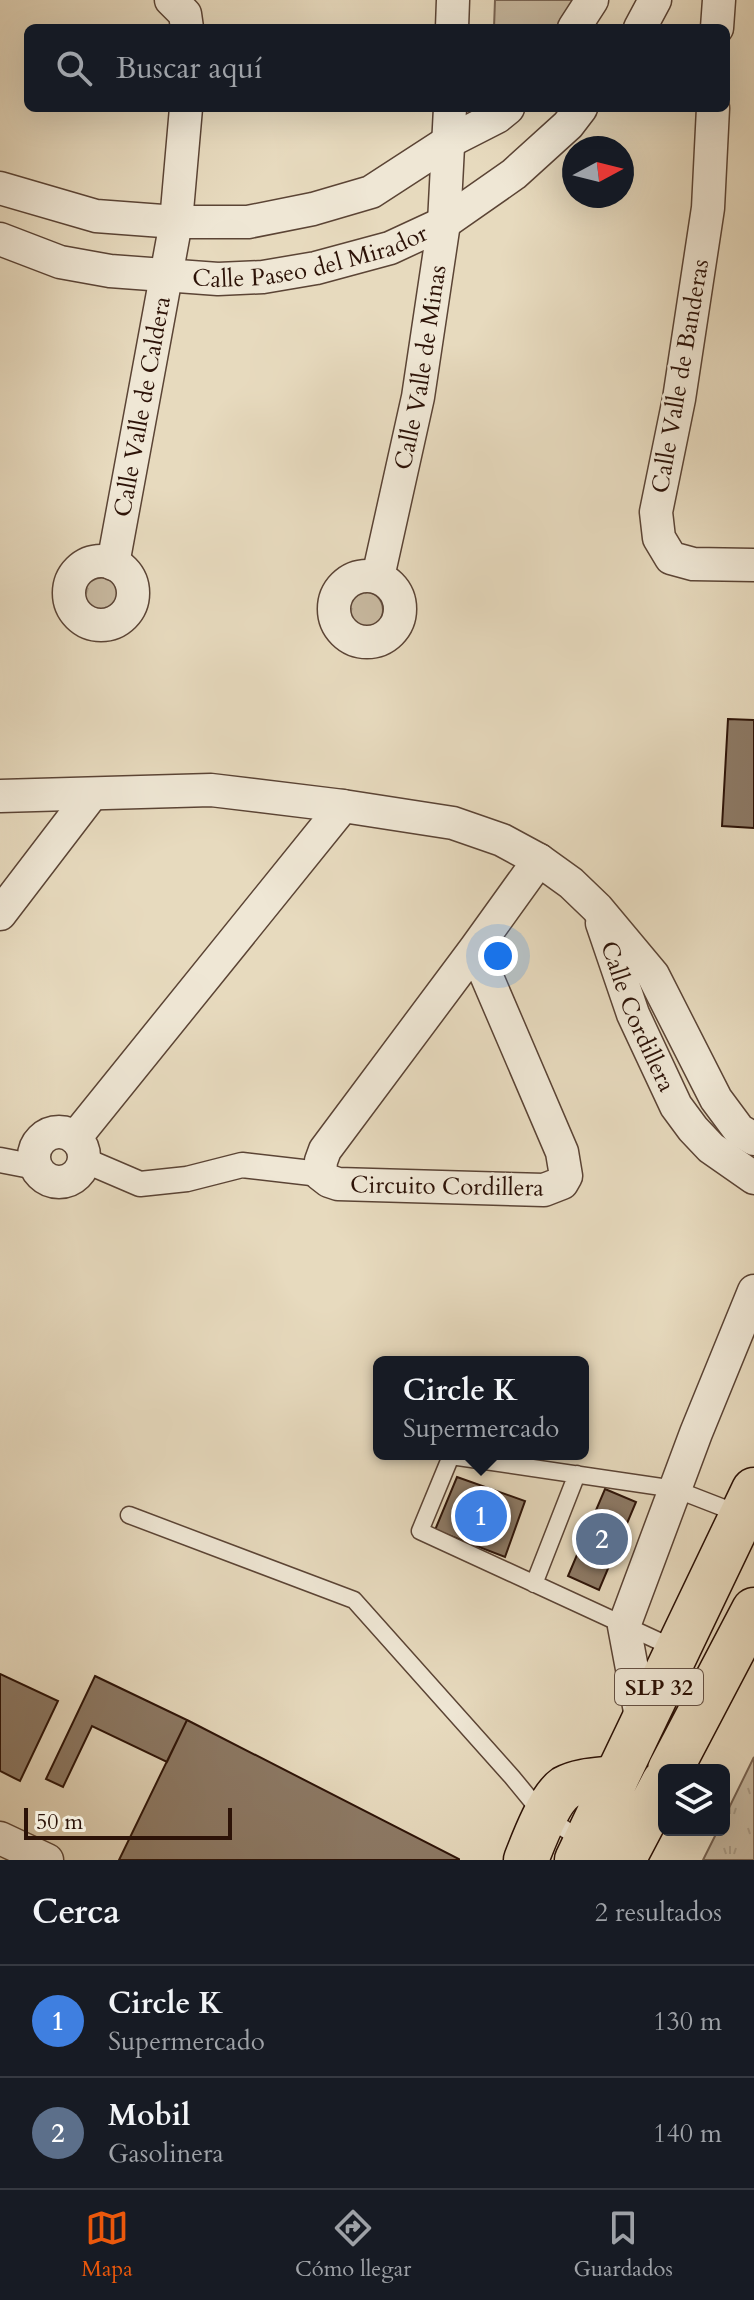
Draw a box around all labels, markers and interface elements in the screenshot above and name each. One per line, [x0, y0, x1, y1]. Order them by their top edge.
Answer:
search box [24, 24, 730, 112]
icon: search [52, 46, 96, 90]
text: Buscar aquí [116, 48, 262, 89]
north arrow [562, 136, 634, 208]
street label: Calle Paseo del Mirador [191, 217, 433, 296]
street label: Calle Valle de Banderas [644, 256, 717, 496]
street label: Calle Valle de Minas [386, 263, 455, 473]
street label: Calle Valle de Caldera [106, 293, 179, 520]
your location [478, 936, 518, 976]
street label: Calle Cordillera [592, 937, 683, 1098]
street label: Circuito Cordillera [350, 1168, 545, 1205]
popup [373, 1356, 589, 1460]
text: Circle K [403, 1370, 517, 1411]
text: Supermercado [403, 1411, 559, 1446]
pin: 1 [455, 1486, 507, 1546]
pin: 2 [576, 1509, 628, 1569]
road number: SLP 32 [615, 1669, 703, 1705]
map controls [658, 1764, 730, 1836]
button: layers [658, 1764, 730, 1836]
scale bar [24, 1804, 232, 1840]
text: 50 m [36, 1807, 83, 1837]
text: Cerca [32, 1889, 120, 1935]
text: 2 resultados [595, 1895, 722, 1930]
text: Circle K [108, 1983, 223, 2024]
text: 1 [51, 2004, 65, 2039]
text: 130 m [653, 2004, 722, 2039]
text: Supermercado [108, 2024, 265, 2059]
text: Mobil [108, 2095, 190, 2136]
text: 2 [51, 2116, 65, 2151]
text: 140 m [653, 2116, 722, 2151]
text: Gasolinera [108, 2136, 224, 2171]
tab: Mapa [81, 2206, 133, 2284]
tab: Cómo llegar [295, 2206, 411, 2284]
tab: Guardados [574, 2206, 673, 2284]

